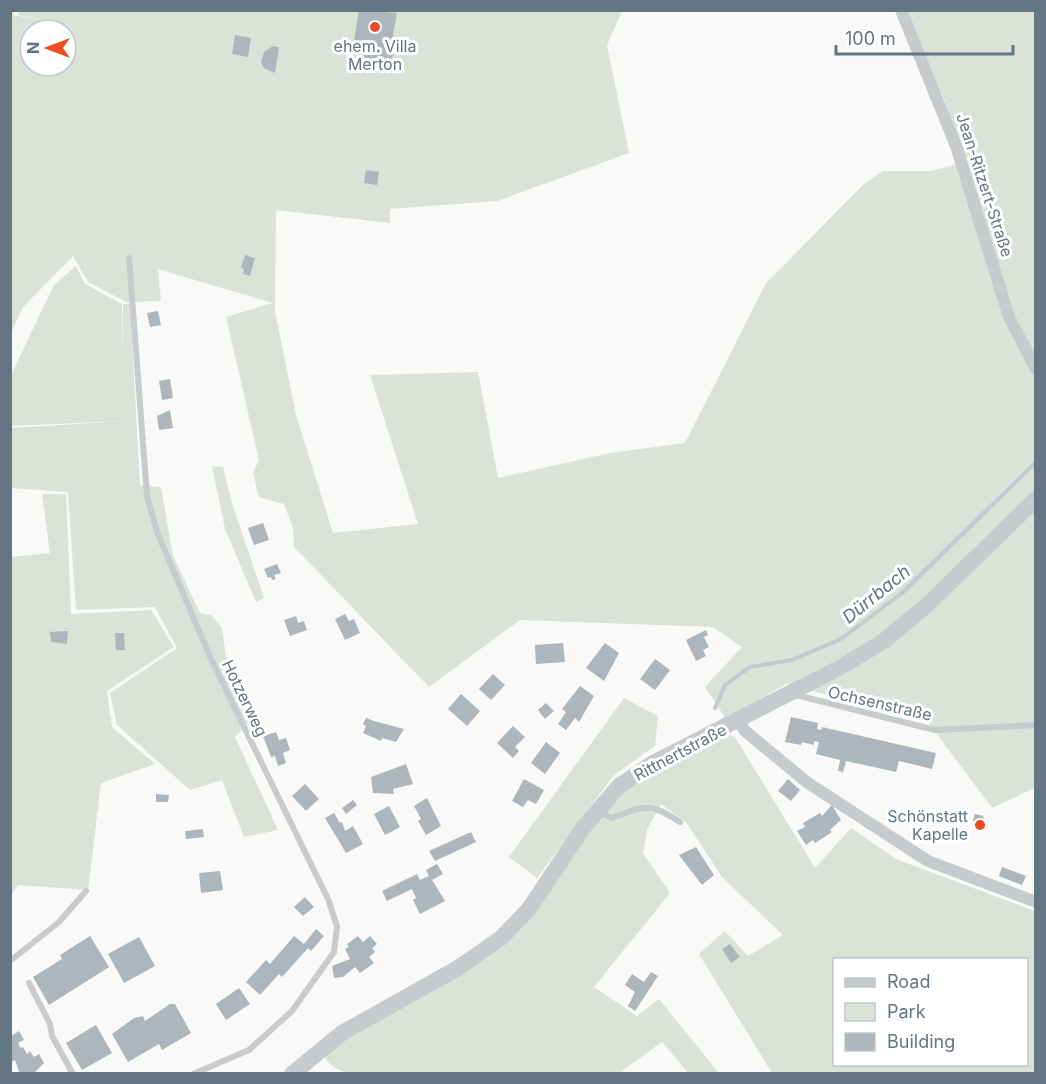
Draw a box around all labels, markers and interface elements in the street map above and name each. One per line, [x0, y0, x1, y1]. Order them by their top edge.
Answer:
north arrow [18, 18, 78, 78]
scale bar [836, 18, 1013, 56]
marker: ehem. Villa Merton [368, 20, 382, 34]
text: 100 m [845, 28, 896, 49]
place label: ehem. Villa Merton [334, 36, 416, 74]
text: N [23, 42, 43, 54]
street label: Jean-Ritzert-Straße [952, 111, 1018, 259]
water label: Dürrbach [838, 560, 914, 628]
street label: Hotzerweg [218, 656, 272, 740]
street label: Ochsenstraße [826, 681, 934, 725]
street label: Rittnertstraße [630, 719, 730, 785]
place label: Schönstatt Kapelle [887, 806, 968, 844]
marker: Schönstatt Kapelle [973, 818, 987, 832]
legend [833, 958, 1028, 1066]
text: Road [887, 971, 930, 992]
text: Park [887, 1001, 926, 1022]
text: Building [887, 1031, 955, 1052]

